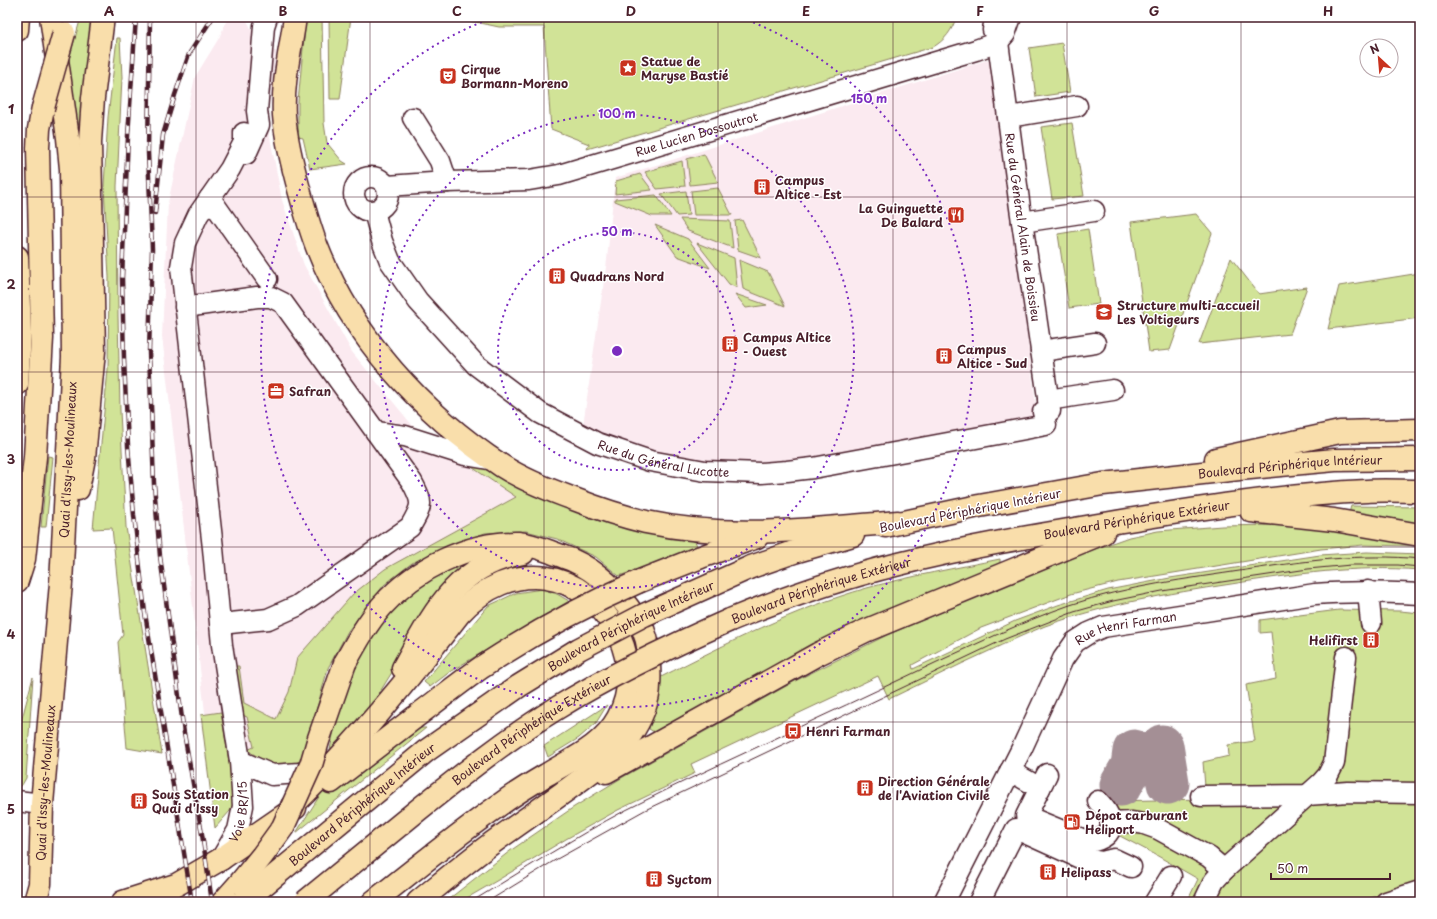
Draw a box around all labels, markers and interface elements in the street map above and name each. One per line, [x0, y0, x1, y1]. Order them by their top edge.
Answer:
text: A [104, 1, 114, 20]
text: B [279, 1, 288, 20]
text: C [452, 1, 462, 20]
text: D [626, 1, 636, 20]
text: E [802, 1, 810, 20]
text: F [976, 1, 984, 20]
text: G [1149, 1, 1159, 20]
text: H [1323, 1, 1333, 20]
north arrow [1359, 38, 1399, 78]
text: N [1367, 39, 1382, 58]
place label: Statue de Maryse Bastié [641, 52, 729, 84]
place icon: Statue de Maryse Bastié [618, 58, 638, 78]
place label: Cirque Bormann-Moreno [461, 60, 568, 92]
theatre icon: Cirque Bormann-Moreno [438, 66, 458, 86]
text: 150 m [851, 89, 887, 107]
text: 1 [8, 99, 14, 118]
text: 100 m [598, 104, 636, 122]
street label: Rue Lucien Bossoutrot [633, 107, 760, 161]
street label: Rue du Général Alain de Boissieu [1001, 132, 1046, 323]
place label: Campus Altice - Est [775, 171, 842, 203]
building icon: Campus Altice - Est [752, 177, 772, 197]
place label: La Guinguette De Balard [859, 199, 943, 231]
restaurant icon: La Guinguette De Balard [946, 205, 966, 225]
text: 50 m [601, 222, 633, 240]
building icon: Quadrans Nord [547, 266, 567, 286]
place label: Quadrans Nord [570, 267, 664, 285]
text: 2 [6, 274, 16, 293]
place label: Structure multi-accueil Les Voltigeurs [1117, 296, 1259, 328]
school or university icon: Structure multi-accueil Les Voltigeurs [1094, 302, 1114, 322]
place label: Campus Altice - Ouest [743, 328, 831, 360]
building icon: Campus Altice - Ouest [720, 334, 740, 354]
place label: Campus Altice - Sud [957, 340, 1028, 372]
centre of rings [610, 344, 624, 358]
building icon: Campus Altice - Sud [934, 346, 954, 366]
street label: Quai d'Issy-les-Moulineaux [54, 381, 81, 538]
office icon: Safran [266, 381, 286, 401]
place label: Safran [289, 382, 331, 400]
street label: Rue du Général Lucotte [596, 435, 730, 481]
text: 3 [7, 449, 16, 468]
street label: Boulevard Périphérique Intérieur [1197, 450, 1383, 482]
street label: Boulevard Périphérique Intérieur [878, 483, 1063, 536]
street label: Boulevard Périphérique Extérieur [1042, 495, 1231, 543]
street label: Boulevard Périphérique Extérieur [728, 552, 913, 628]
street label: Boulevard Périphérique Intérieur [544, 575, 717, 675]
street label: Rue Henri Farman [1071, 607, 1178, 649]
text: 4 [7, 624, 16, 643]
building icon: Helifirst [1361, 630, 1381, 650]
place label: Helifirst [1309, 631, 1358, 649]
street label: Boulevard Périphérique Extérieur [448, 669, 615, 789]
street label: Quai d'Issy-les-Moulineaux [32, 704, 59, 861]
bus stop icon: Henri Farman [783, 721, 803, 741]
place label: Henri Farman [806, 722, 890, 740]
street label: Boulevard Périphérique Intérieur [285, 738, 439, 870]
place label: Direction Générale de l'Aviation Civile [878, 772, 990, 804]
building icon: Direction Générale de l'Aviation Civile [855, 778, 875, 798]
street label: Voie BR/15 [224, 781, 252, 845]
place label: Sous Station Quai d'Issy [152, 785, 229, 817]
building icon: Sous Station Quai d'Issy [129, 791, 149, 811]
text: 5 [7, 799, 15, 818]
place label: Dépot carburant Heliport [1085, 806, 1188, 838]
fuel station icon: Dépot carburant Heliport [1062, 812, 1082, 832]
scale bar [1271, 855, 1390, 881]
text: 50 m [1277, 859, 1308, 877]
building icon: Helipass [1038, 862, 1058, 882]
place label: Helipass [1061, 863, 1112, 881]
building icon: Syctom [644, 869, 664, 889]
place label: Syctom [667, 870, 712, 888]

